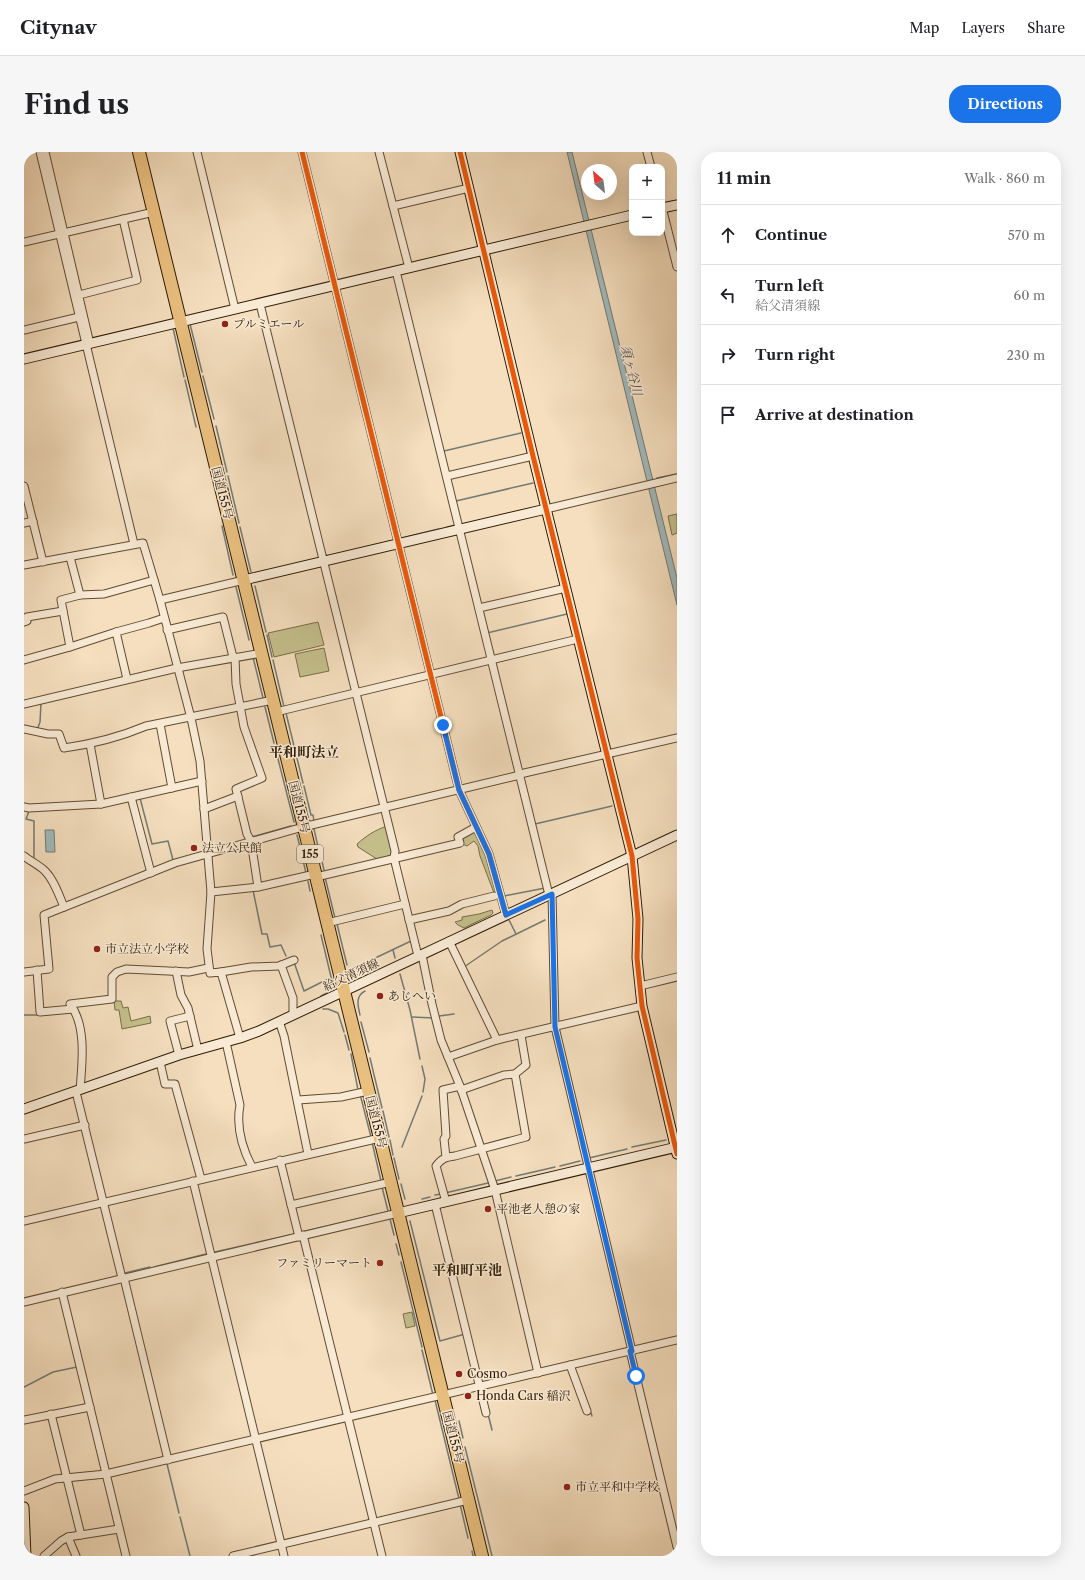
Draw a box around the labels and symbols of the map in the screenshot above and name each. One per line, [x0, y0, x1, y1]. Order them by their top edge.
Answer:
north arrow [581, 164, 617, 200]
place label: プルミエール [233, 316, 304, 331]
marker: プルミエール [220, 319, 230, 329]
water label: 須ヶ谷川 [618, 343, 647, 399]
street label: 国道155号 [209, 465, 236, 521]
route end [434, 716, 452, 734]
district label: 平和町法立 [269, 743, 339, 761]
street label: 国道155号 [286, 779, 313, 835]
place label: 法立公民館 [202, 840, 262, 855]
marker: 法立公民館 [189, 843, 199, 853]
road number: 155 [297, 845, 323, 863]
place label: 市立法立小学校 [105, 941, 189, 956]
marker: 市立法立小学校 [92, 944, 102, 954]
street label: 給父清須線 [320, 955, 381, 994]
place label: あじへい [388, 988, 436, 1003]
marker: あじへい [375, 991, 385, 1001]
street label: 国道155号 [363, 1094, 390, 1150]
place label: 平池老人憩の家 [496, 1201, 580, 1216]
marker: 平池老人憩の家 [483, 1204, 493, 1214]
place label: ファミリーマート [276, 1255, 372, 1270]
marker: ファミリーマート [375, 1258, 385, 1268]
district label: 平和町平池 [432, 1261, 502, 1279]
place label: Cosmo [467, 1366, 507, 1381]
route start [627, 1367, 645, 1385]
marker: Cosmo [454, 1369, 464, 1379]
place label: Honda Cars 稲沢 [476, 1388, 571, 1403]
marker: Honda Cars 稲沢 [463, 1391, 473, 1401]
street label: 国道155号 [440, 1409, 467, 1465]
place label: 市立平和中学校 [575, 1479, 659, 1494]
marker: 市立平和中学校 [562, 1482, 572, 1492]

